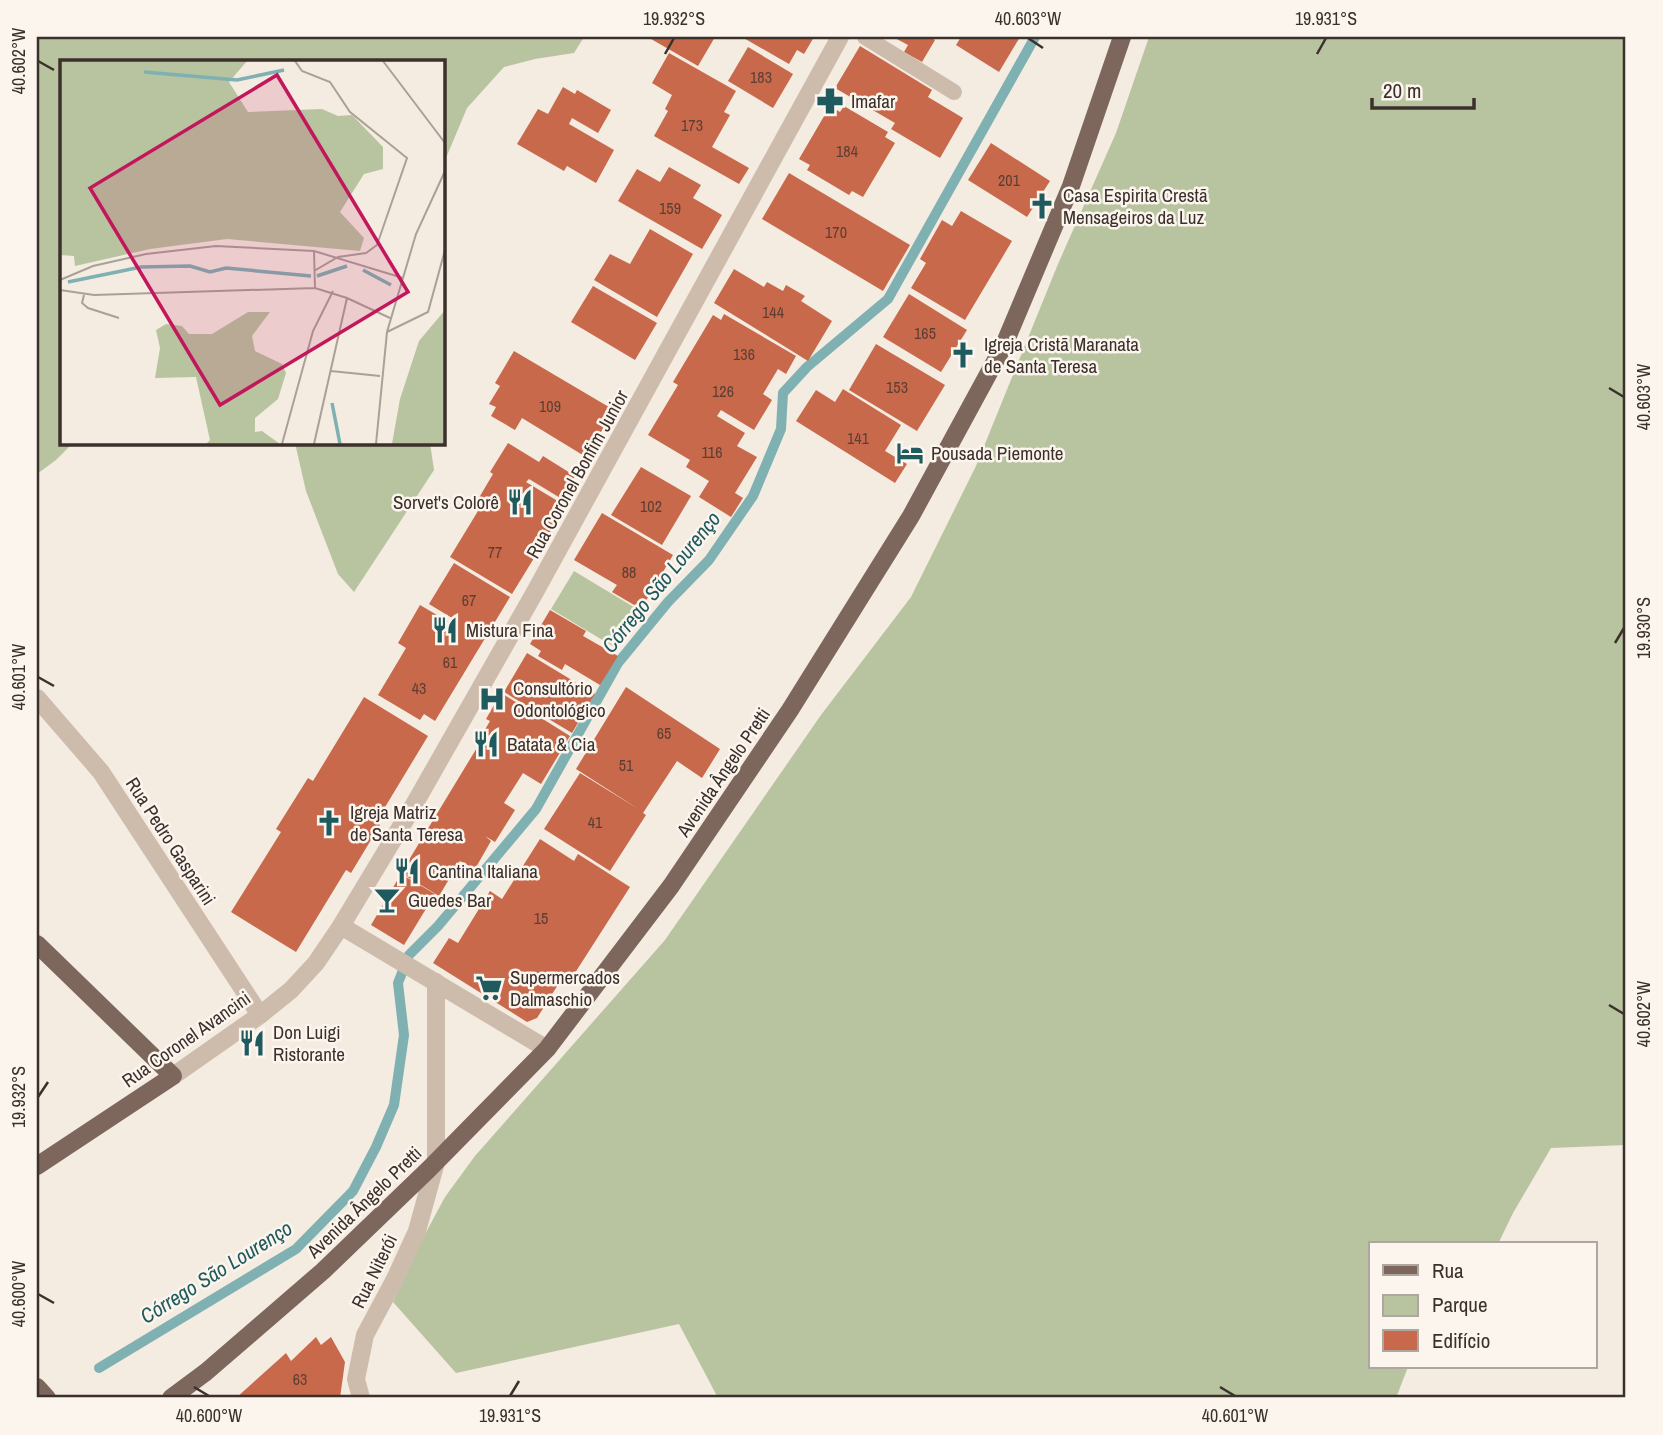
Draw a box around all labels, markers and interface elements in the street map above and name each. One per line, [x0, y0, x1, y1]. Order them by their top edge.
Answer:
text: 19.932°S [643, 6, 705, 31]
text: 40.603°W [995, 6, 1061, 31]
text: 19.931°S [1295, 6, 1357, 31]
text: 40.602°W [6, 28, 31, 94]
inset map [60, 60, 444, 444]
house number: 183 [750, 66, 772, 88]
scale bar [1372, 66, 1474, 110]
text: 20 m [1383, 76, 1421, 105]
pharmacy icon: Imafar [815, 86, 845, 116]
place label: Imafar [851, 88, 896, 114]
house number: 173 [681, 114, 703, 136]
house number: 184 [836, 140, 858, 162]
house number: 201 [998, 169, 1021, 191]
place label: Casa Espirita Crestã Mensageiros da Luz [1063, 182, 1208, 230]
church icon: Casa Espirita Crestã Mensageiros da Luz [1027, 191, 1057, 221]
house number: 159 [659, 197, 681, 219]
house number: 170 [825, 221, 847, 243]
house number: 144 [762, 301, 784, 323]
house number: 165 [914, 322, 936, 344]
place label: Igreja Cristã Maranata de Santa Teresa [984, 331, 1139, 379]
church icon: Igreja Cristã Maranata de Santa Teresa [948, 340, 978, 370]
house number: 136 [733, 343, 755, 365]
text: 40.603°W [1631, 364, 1656, 430]
house number: 153 [886, 376, 908, 398]
house number: 126 [712, 380, 734, 402]
street label: Rua Coronel Bonfim Junior [520, 384, 635, 563]
house number: 109 [539, 395, 561, 417]
house number: 141 [847, 427, 870, 449]
hotel icon: Pousada Piemonte [895, 438, 925, 468]
place label: Pousada Piemonte [931, 440, 1064, 466]
house number: 116 [702, 441, 722, 463]
restaurant icon: Sorvet's Colorê [505, 487, 535, 517]
place label: Sorvet's Colorê [393, 489, 499, 515]
house number: 102 [640, 495, 662, 517]
water label: Córrego São Lourenço [595, 505, 727, 659]
house number: 77 [488, 541, 502, 563]
house number: 88 [622, 561, 636, 583]
house number: 67 [462, 589, 476, 611]
text: 19.930°S [1631, 597, 1656, 659]
restaurant icon: Mistura Fina [430, 615, 460, 645]
place label: Mistura Fina [466, 617, 554, 643]
text: 40.601°W [6, 644, 31, 710]
house number: 61 [443, 651, 458, 673]
place label: Consultório Odontológico [513, 675, 606, 723]
house number: 43 [412, 677, 426, 699]
hospital icon: Consultório Odontológico [477, 684, 507, 714]
street label: Avenida Ângelo Pretti [670, 702, 776, 842]
house number: 65 [657, 722, 671, 744]
restaurant icon: Batata & Cia [471, 729, 501, 759]
place label: Batata & Cia [507, 731, 596, 757]
house number: 51 [619, 754, 634, 776]
street label: Rua Pedro Gasparini [120, 772, 222, 910]
place label: Igreja Matriz de Santa Teresa [350, 799, 464, 847]
church icon: Igreja Matriz de Santa Teresa [314, 808, 344, 838]
house number: 41 [588, 811, 603, 833]
restaurant icon: Cantina Italiana [392, 856, 422, 886]
place label: Cantina Italiana [428, 858, 538, 884]
bar icon: Guedes Bar [372, 885, 402, 915]
place label: Guedes Bar [408, 887, 492, 913]
house number: 15 [534, 907, 548, 929]
place label: Supermercados Dalmaschio [510, 964, 620, 1012]
supermarket icon: Supermercados Dalmaschio [474, 973, 504, 1003]
text: 40.602°W [1631, 981, 1656, 1047]
street label: Rua Coronel Avancini [117, 985, 255, 1093]
place label: Don Luigi Ristorante [273, 1019, 345, 1067]
restaurant icon: Don Luigi Ristorante [237, 1028, 267, 1058]
text: 19.932°S [6, 1066, 31, 1128]
street label: Avenida Ângelo Pretti [300, 1140, 427, 1264]
water label: Córrego São Lourenço [134, 1214, 298, 1330]
street label: Rua Niterói [345, 1229, 403, 1313]
legend [1369, 1242, 1596, 1368]
text: Rua [1432, 1256, 1464, 1285]
text: 40.600°W [6, 1261, 31, 1327]
text: Parque [1432, 1290, 1488, 1319]
text: Edifício [1432, 1326, 1490, 1355]
house number: 63 [293, 1368, 307, 1390]
text: 40.600°W [176, 1403, 242, 1428]
text: 19.931°S [479, 1403, 541, 1428]
text: 40.601°W [1202, 1403, 1268, 1428]

